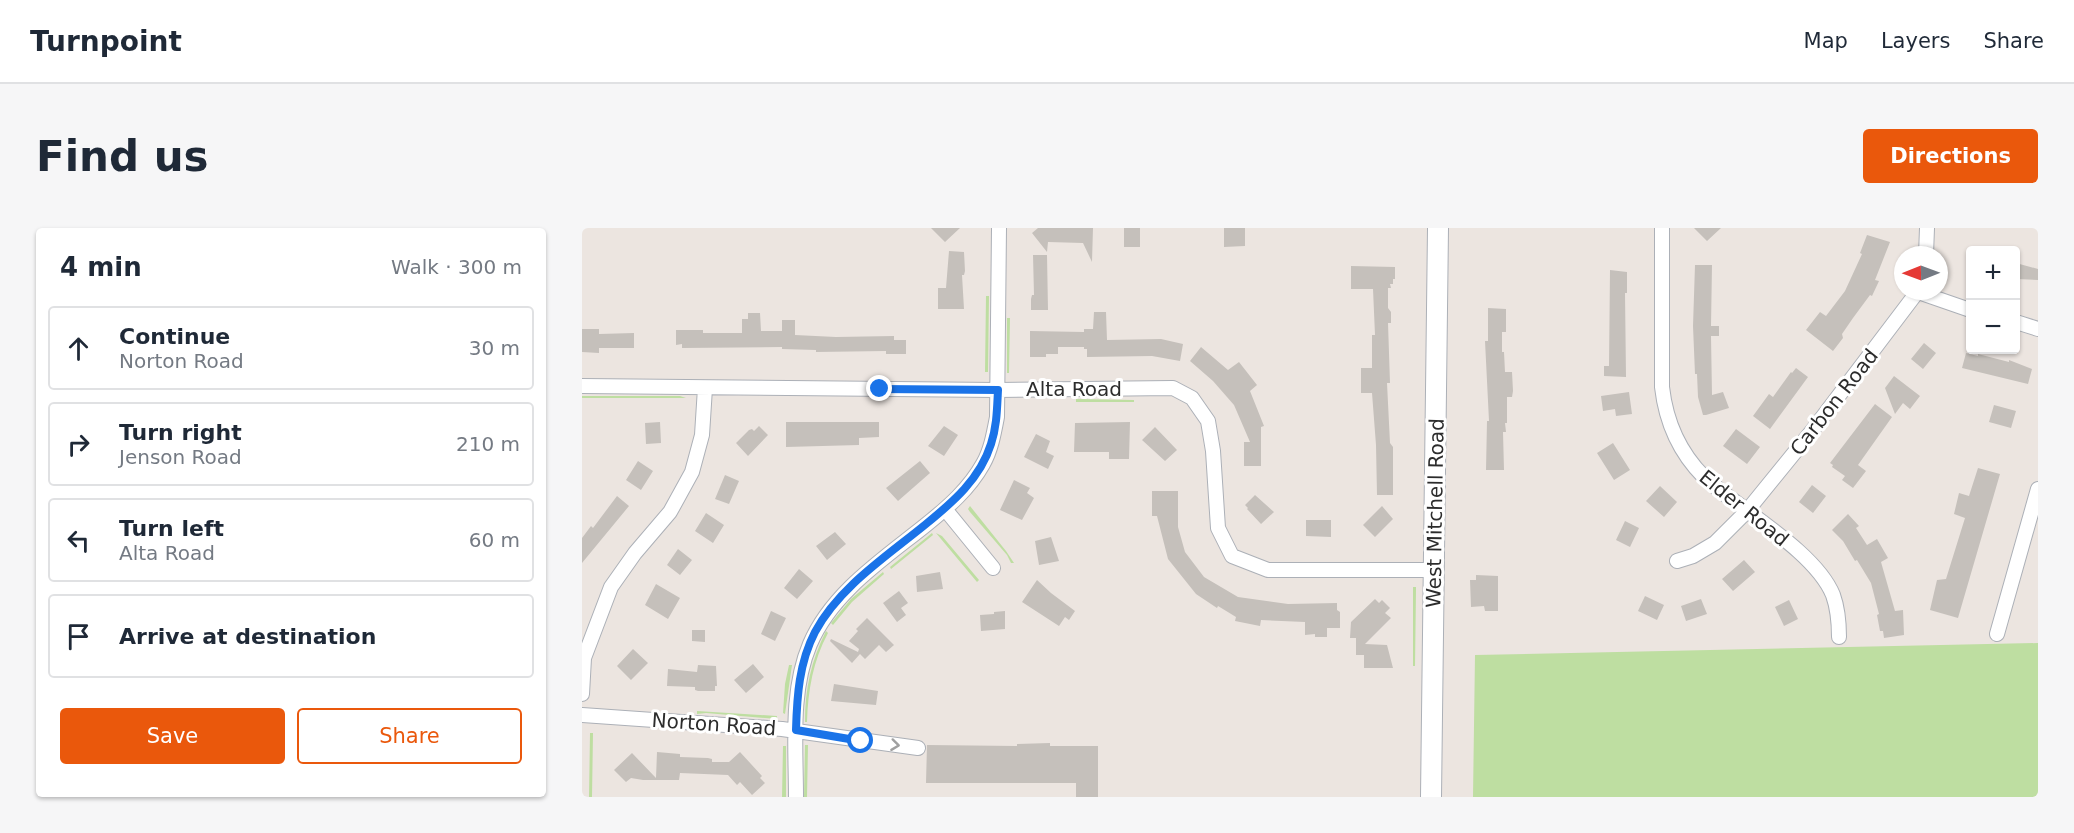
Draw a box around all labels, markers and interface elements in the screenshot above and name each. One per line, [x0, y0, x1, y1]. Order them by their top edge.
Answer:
text: Turnpoint [30, 25, 182, 58]
text: Map [1804, 29, 1848, 53]
text: Layers [1881, 29, 1950, 53]
text: Share [1983, 29, 2044, 53]
button: Directions [1863, 129, 2038, 183]
text: Find us [36, 132, 209, 181]
north arrow [1894, 246, 1948, 300]
map controls [1966, 246, 2020, 354]
button: + [1966, 246, 2020, 300]
text: 4 min [60, 252, 142, 282]
text: Walk · 300 m [391, 255, 522, 279]
button: − [1966, 300, 2020, 354]
text: Continue [119, 324, 230, 349]
icon: ahead [62, 332, 95, 365]
text: 30 m [469, 336, 520, 360]
street label: Carbon Road [1785, 344, 1883, 460]
text: Norton Road [119, 349, 244, 373]
route end [866, 375, 892, 401]
street label: Alta Road [1026, 377, 1122, 401]
street label: West Mitchell Road [1421, 418, 1449, 608]
text: Turn right [119, 420, 242, 445]
icon: right [62, 428, 95, 461]
text: 210 m [456, 432, 520, 456]
text: Jenson Road [119, 445, 242, 469]
street label: Elder Road [1694, 465, 1794, 551]
text: Turn left [119, 516, 224, 541]
icon: left [62, 524, 95, 557]
text: 60 m [469, 528, 520, 552]
text: Alta Road [119, 541, 215, 565]
icon: arrive [62, 620, 95, 653]
text: Arrive at destination [119, 624, 376, 649]
button: Save [60, 708, 285, 764]
button: Share [297, 708, 522, 764]
street label: Norton Road [651, 708, 777, 740]
route start [847, 727, 873, 753]
one-way arrow [891, 739, 900, 751]

